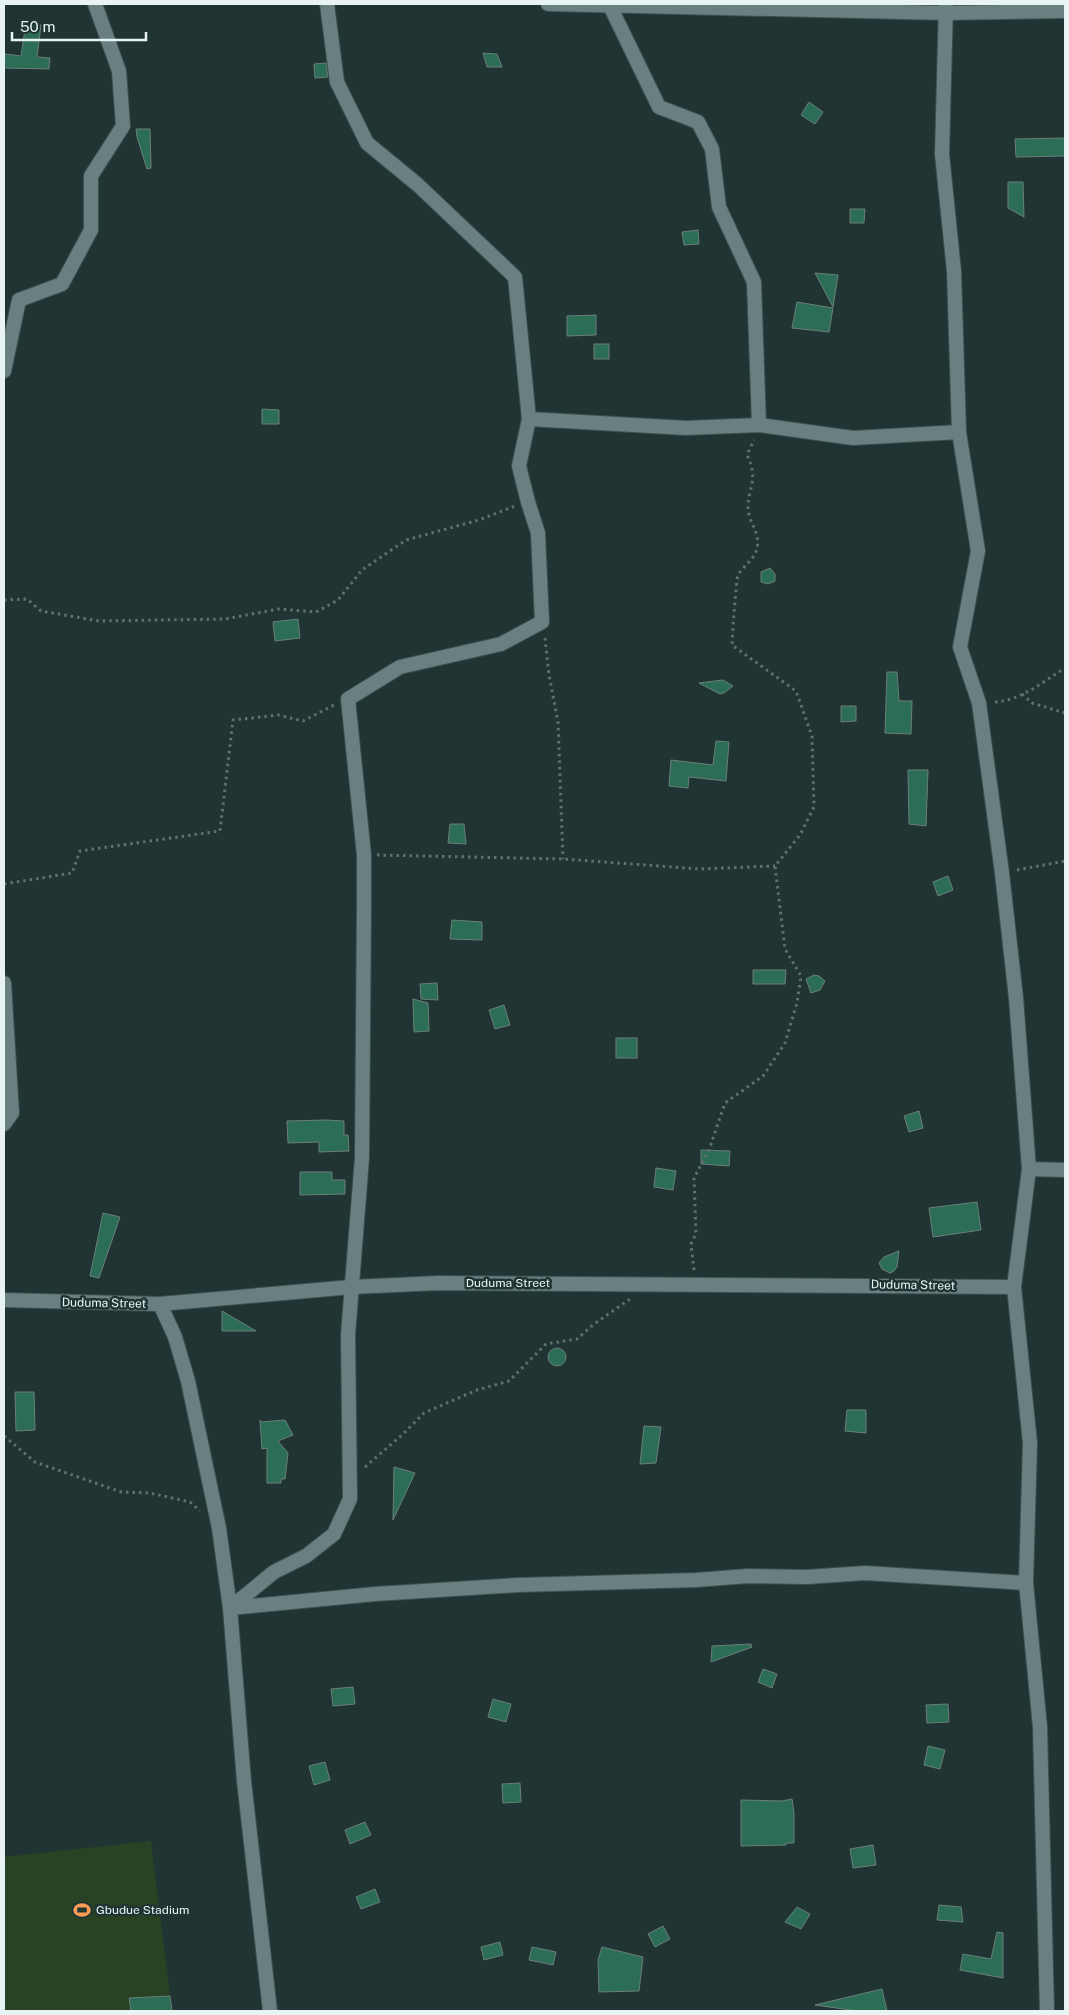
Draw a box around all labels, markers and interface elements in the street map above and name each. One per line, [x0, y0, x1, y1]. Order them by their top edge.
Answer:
scale bar [12, 10, 146, 42]
text: 50 m [20, 18, 55, 35]
street label: Duduma Street [466, 1276, 551, 1290]
street label: Duduma Street [871, 1277, 956, 1293]
street label: Duduma Street [62, 1295, 147, 1311]
sports icon: Gbudue Stadium [72, 1900, 92, 1920]
place label: Gbudue Stadium [96, 1903, 189, 1917]

